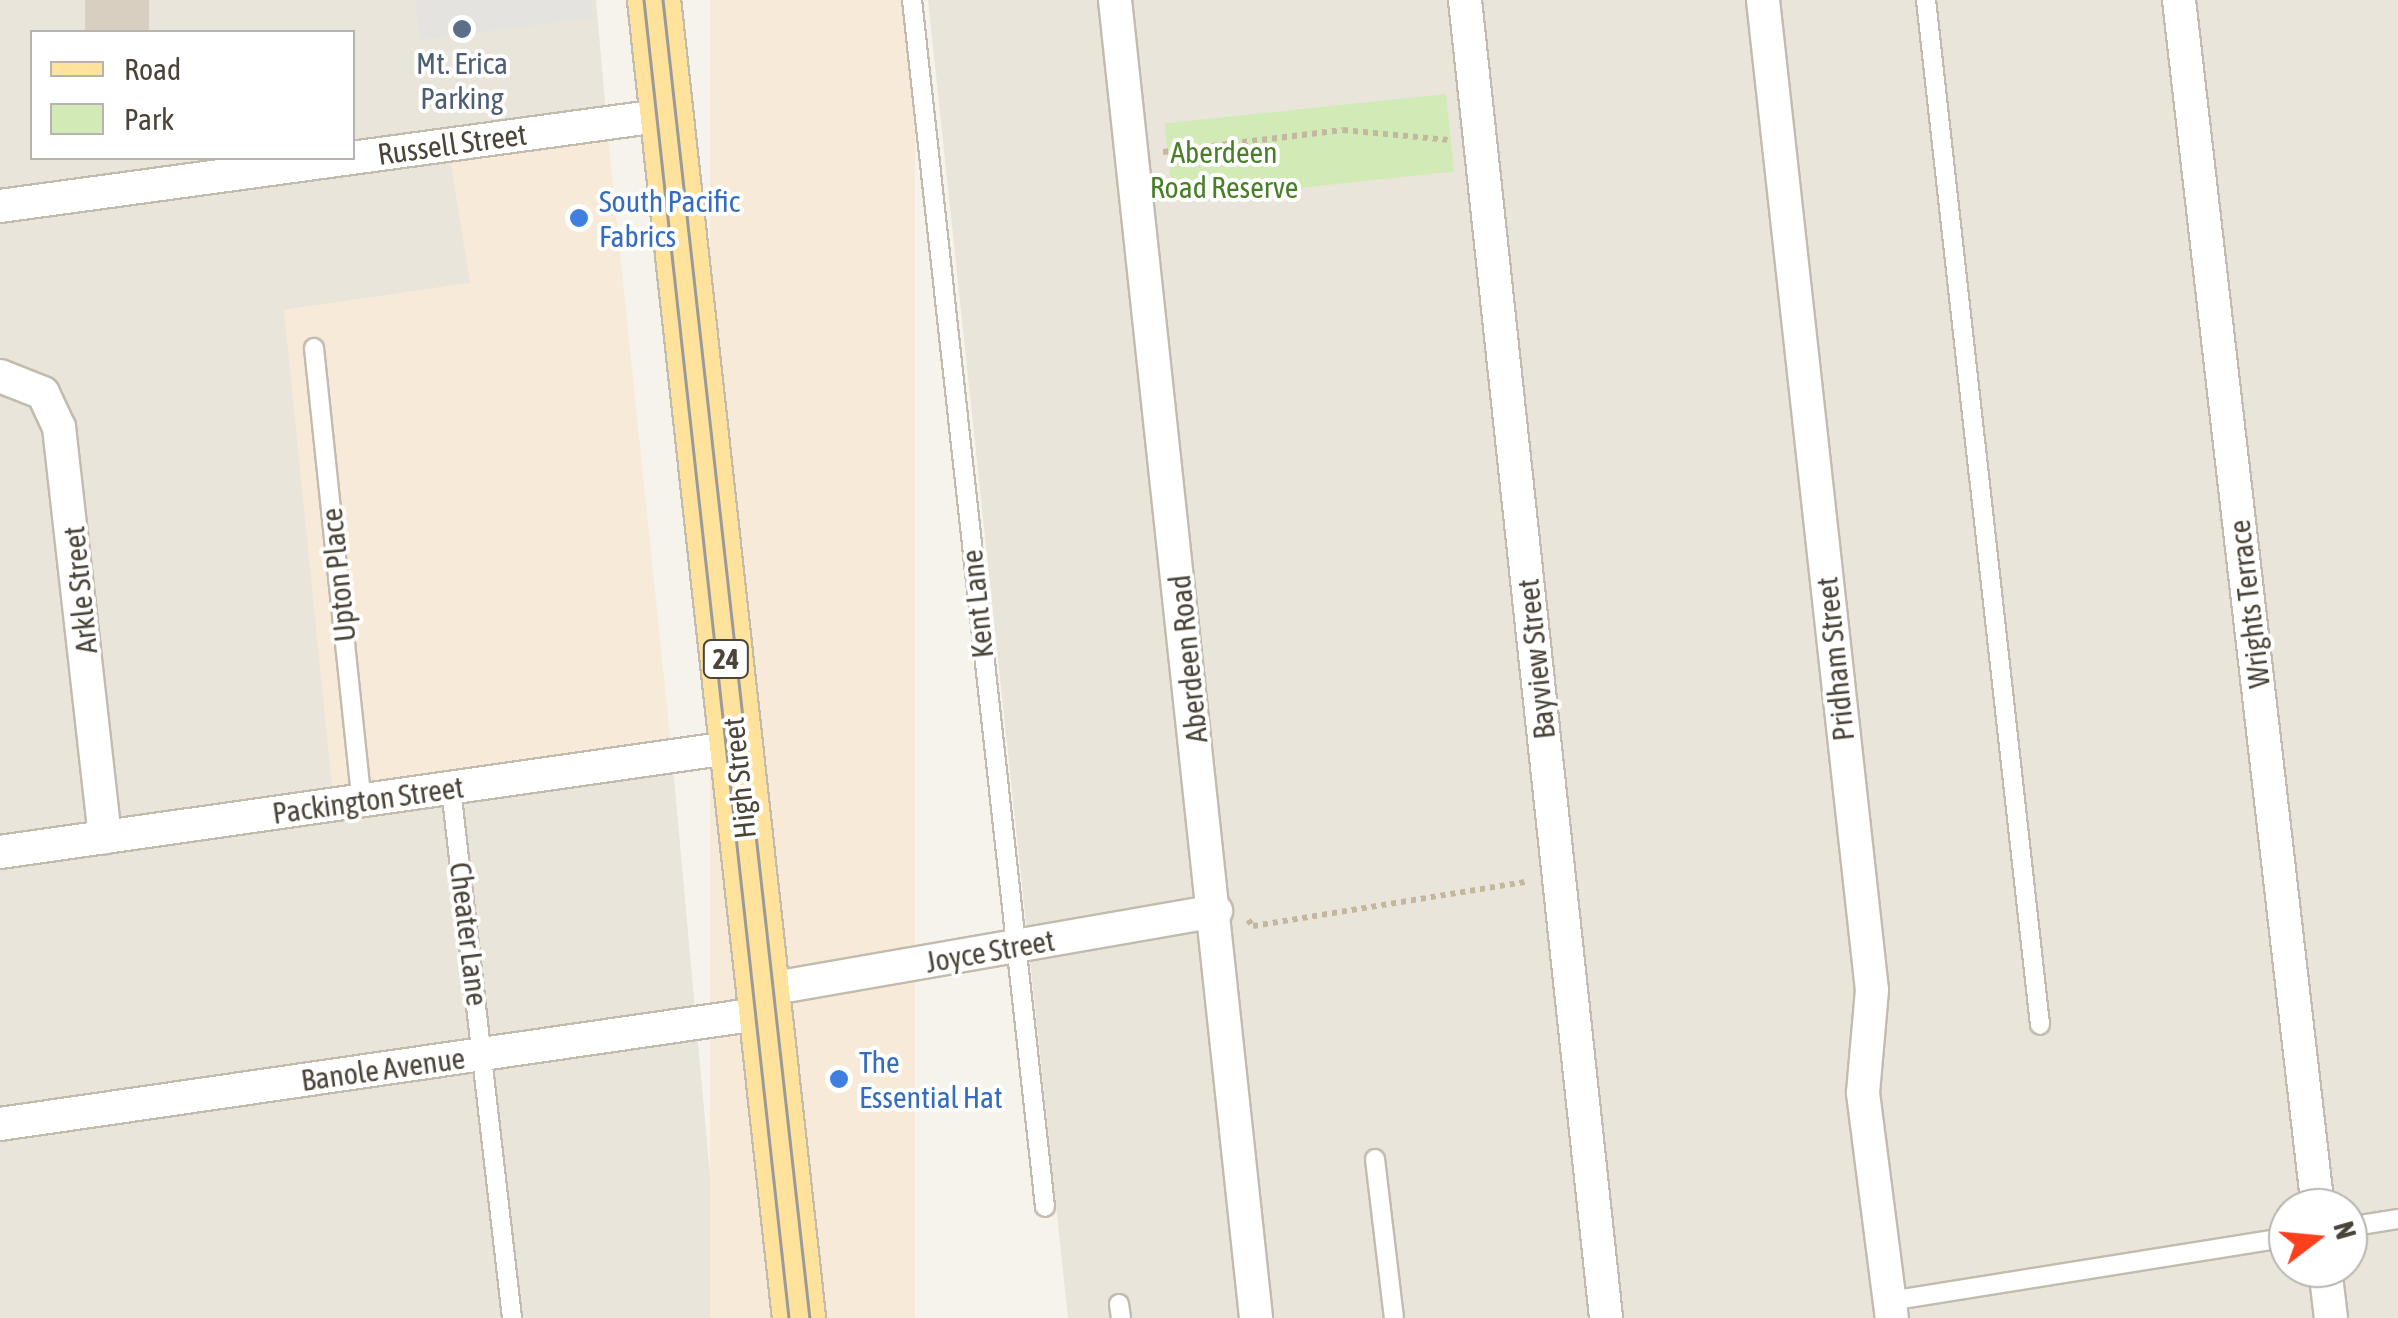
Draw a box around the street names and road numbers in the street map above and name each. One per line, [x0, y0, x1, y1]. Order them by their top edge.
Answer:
street label: Russell Street [375, 116, 529, 172]
street label: Upton Place [313, 506, 363, 644]
street label: Wrights Terrace [2221, 518, 2277, 690]
street label: Arkle Street [55, 524, 105, 656]
street label: Kent Lane [953, 548, 1001, 660]
street label: Aberdeen Road [1161, 573, 1215, 745]
street label: Pridham Street [1808, 575, 1862, 743]
street label: Bayview Street [1510, 577, 1562, 741]
road number: 24 [701, 636, 751, 682]
street label: High Street [715, 716, 763, 840]
street label: Packington Street [270, 769, 466, 831]
street label: Cheater Lane [442, 860, 496, 1008]
street label: Joyce Street [923, 922, 1057, 980]
street label: Banole Avenue [299, 1040, 467, 1098]

